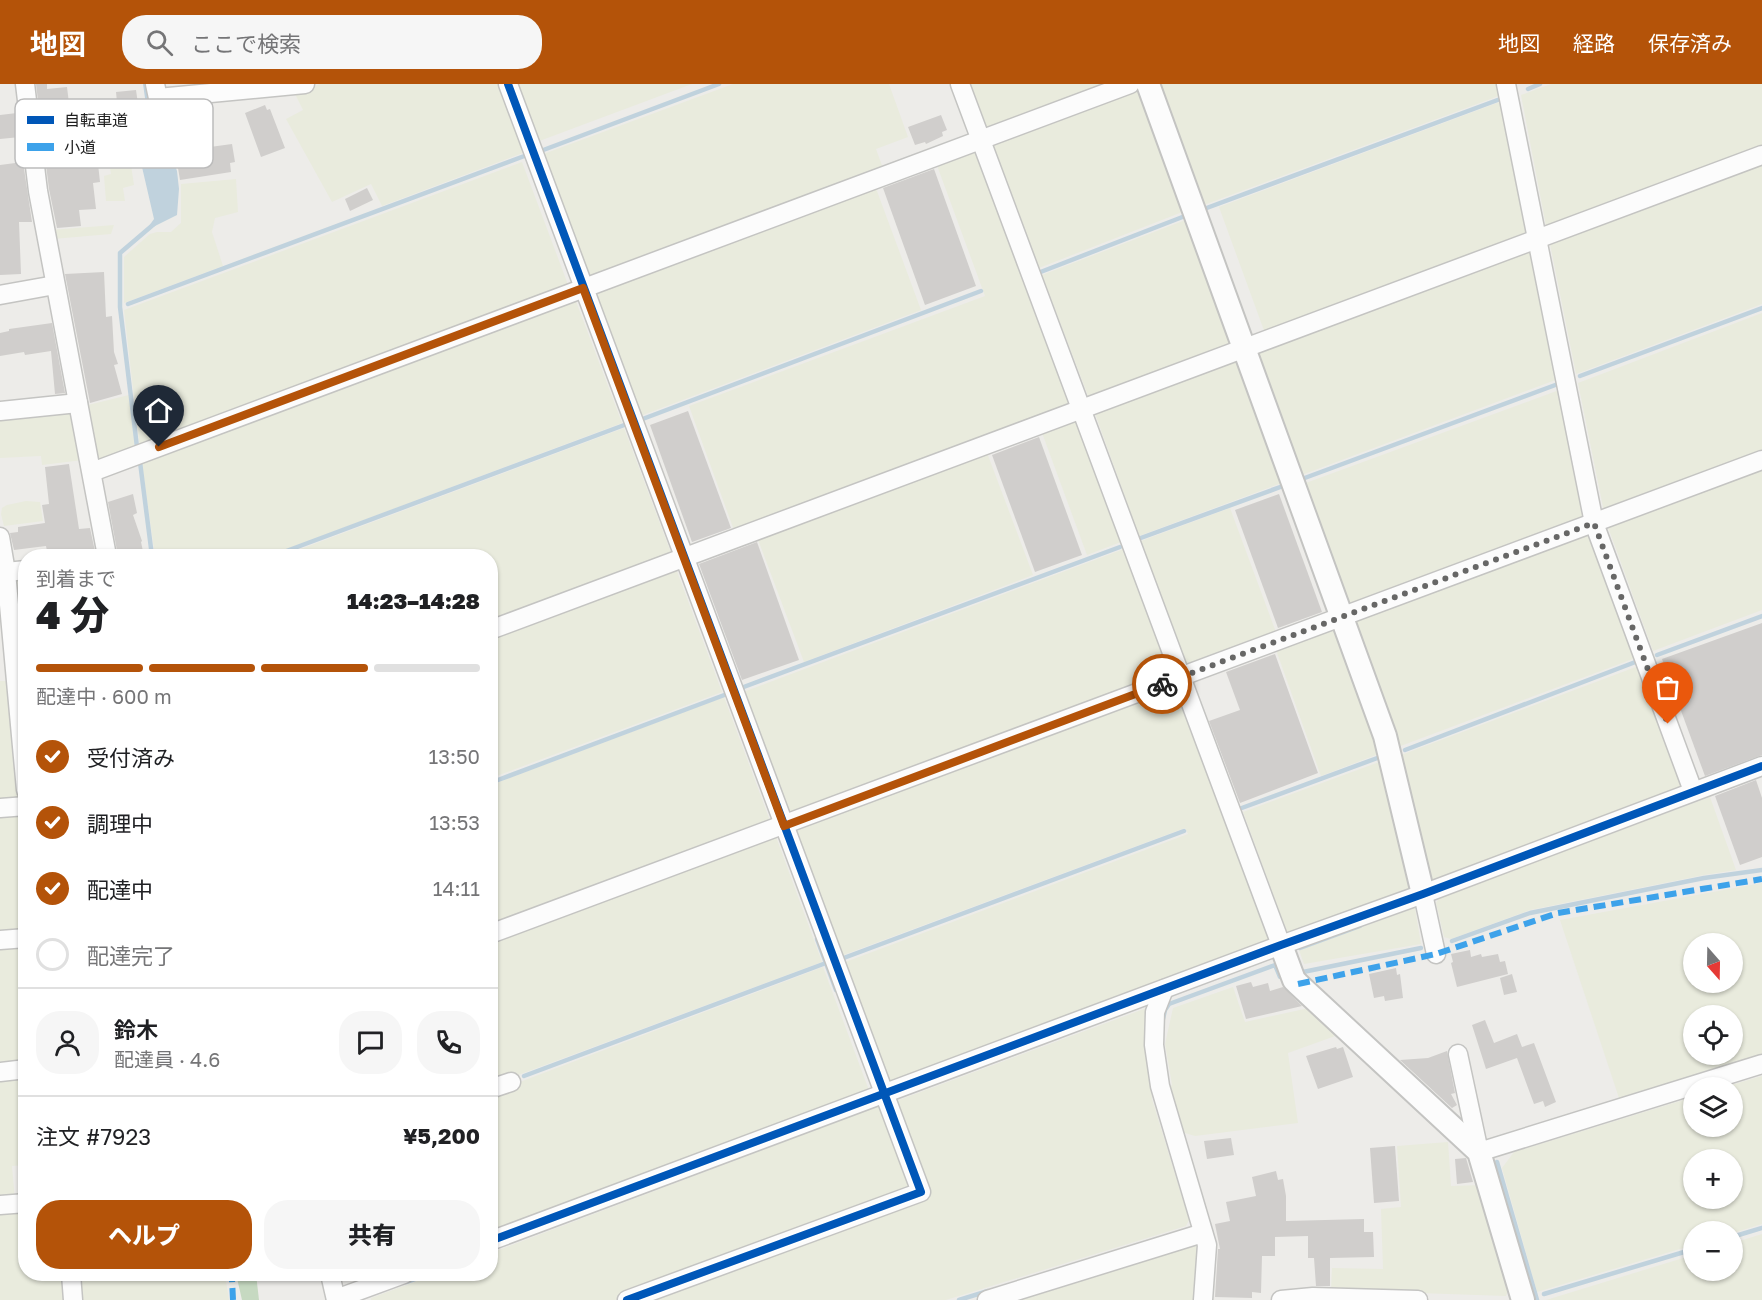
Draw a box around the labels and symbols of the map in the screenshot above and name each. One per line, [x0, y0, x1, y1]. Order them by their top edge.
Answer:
legend [15, 99, 213, 168]
text: 自転車道 [64, 110, 128, 130]
text: 小道 [64, 137, 96, 157]
pin [133, 385, 184, 447]
courier [1132, 654, 1192, 714]
pin [1642, 662, 1693, 724]
north arrow [1683, 933, 1743, 993]

